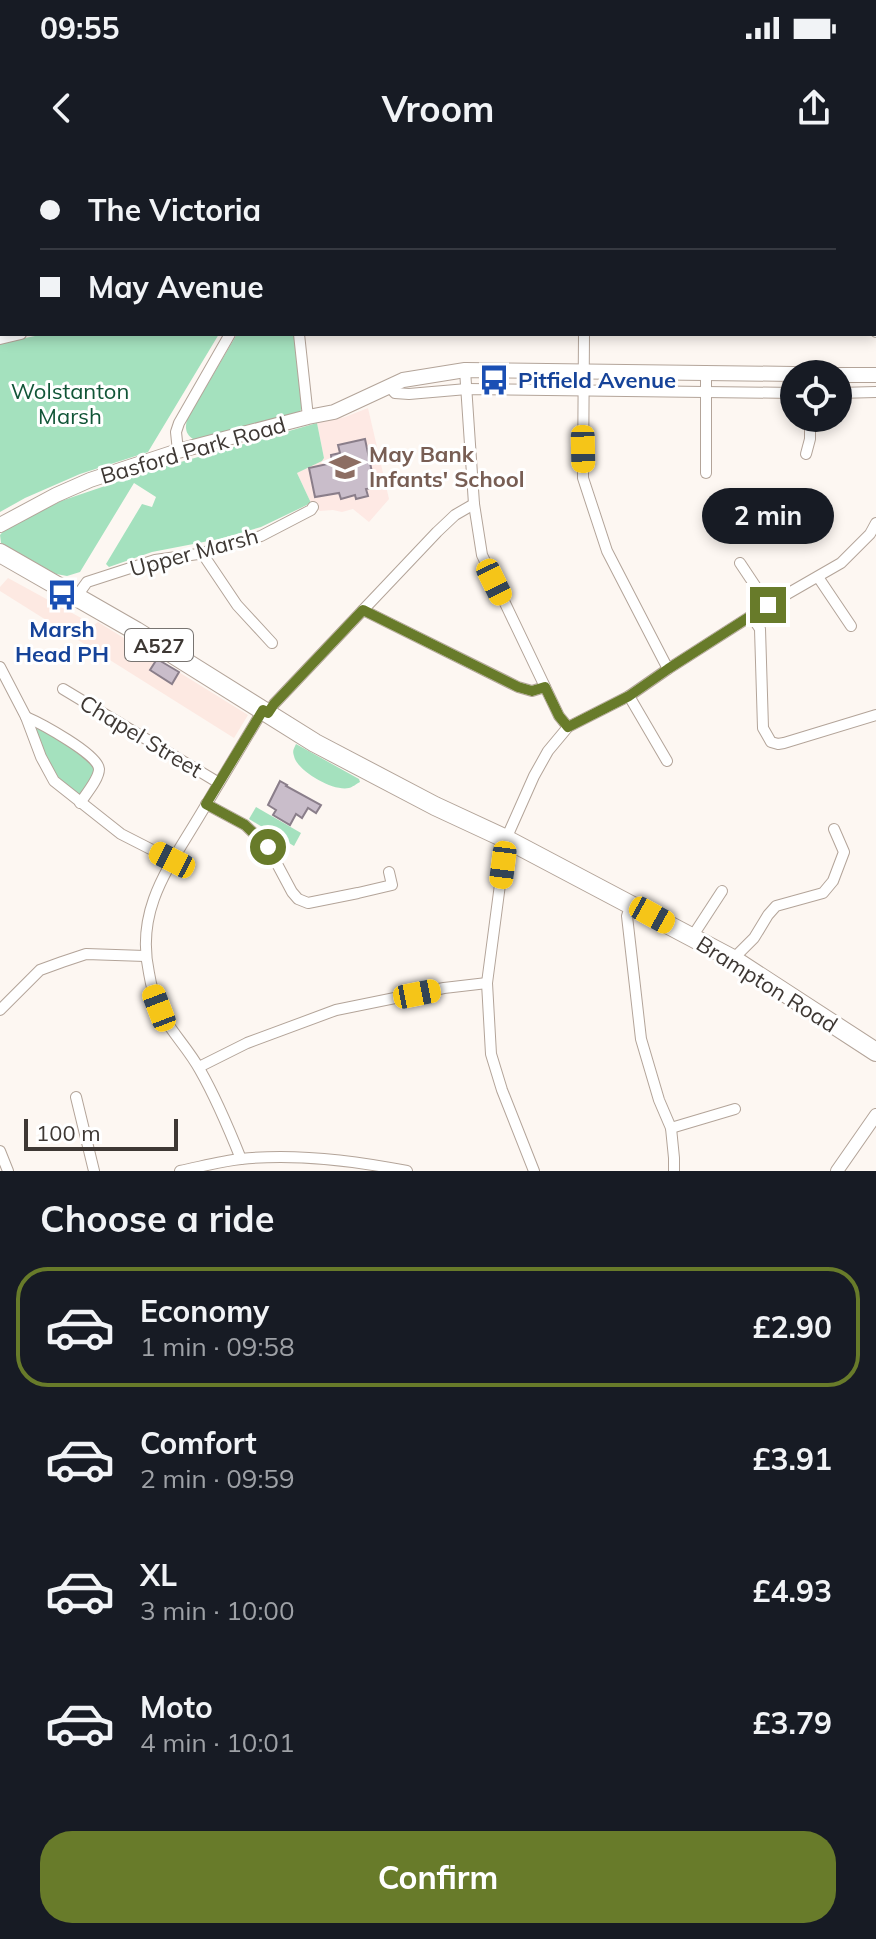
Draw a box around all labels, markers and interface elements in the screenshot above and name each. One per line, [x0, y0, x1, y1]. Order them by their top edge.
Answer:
text: 09:55 [40, 9, 119, 47]
icon: back [40, 86, 84, 130]
text: Vroom [382, 86, 494, 131]
icon: share [792, 86, 836, 130]
text: The Victoria [88, 191, 261, 229]
text: May Avenue [88, 268, 264, 306]
map controls [780, 360, 852, 432]
button: locate [780, 360, 852, 432]
bus stop icon: Pitfield Avenue [477, 363, 511, 397]
place label: Pitfield Avenue [518, 366, 676, 394]
park label: Wolstanton Marsh [11, 377, 129, 430]
street label: Basford Park Road [97, 410, 289, 490]
car [571, 425, 595, 473]
place label: May Bank Infants' School [369, 440, 524, 493]
school or university icon: May Bank Infants' School [328, 450, 362, 484]
callout: 2 min [702, 489, 834, 545]
text: 2 min [734, 499, 802, 532]
street label: Upper Marsh [127, 521, 261, 583]
car [473, 555, 515, 609]
bus stop icon: Marsh Head PH [45, 578, 79, 612]
route end [750, 587, 786, 623]
place label: Marsh Head PH [15, 615, 109, 668]
road number: A527 [125, 629, 193, 661]
street label: Chapel Street [75, 688, 208, 784]
route start [250, 829, 286, 865]
car [145, 838, 199, 882]
car [488, 840, 518, 890]
car [625, 893, 679, 937]
street label: Brampton Road [691, 929, 843, 1039]
car [391, 978, 443, 1010]
car [139, 981, 179, 1035]
scale bar [24, 1115, 178, 1151]
text: 100 m [36, 1119, 101, 1147]
text: Choose a ride [40, 1196, 274, 1241]
icon: car [44, 1291, 116, 1363]
text: Economy [140, 1292, 269, 1330]
text: £2.90 [753, 1308, 832, 1346]
text: 1 min · 09:58 [140, 1330, 295, 1363]
icon: car [44, 1423, 116, 1495]
text: Comfort [140, 1424, 257, 1462]
text: £3.91 [753, 1440, 832, 1478]
text: 2 min · 09:59 [140, 1462, 295, 1495]
icon: car [44, 1555, 116, 1627]
text: XL [140, 1556, 177, 1594]
text: £4.93 [753, 1572, 832, 1610]
text: 3 min · 10:00 [140, 1594, 295, 1627]
icon: car [44, 1687, 116, 1759]
text: Moto [140, 1688, 213, 1726]
text: £3.79 [753, 1704, 832, 1742]
text: 4 min · 10:01 [140, 1726, 295, 1759]
button: Confirm [40, 1831, 836, 1923]

